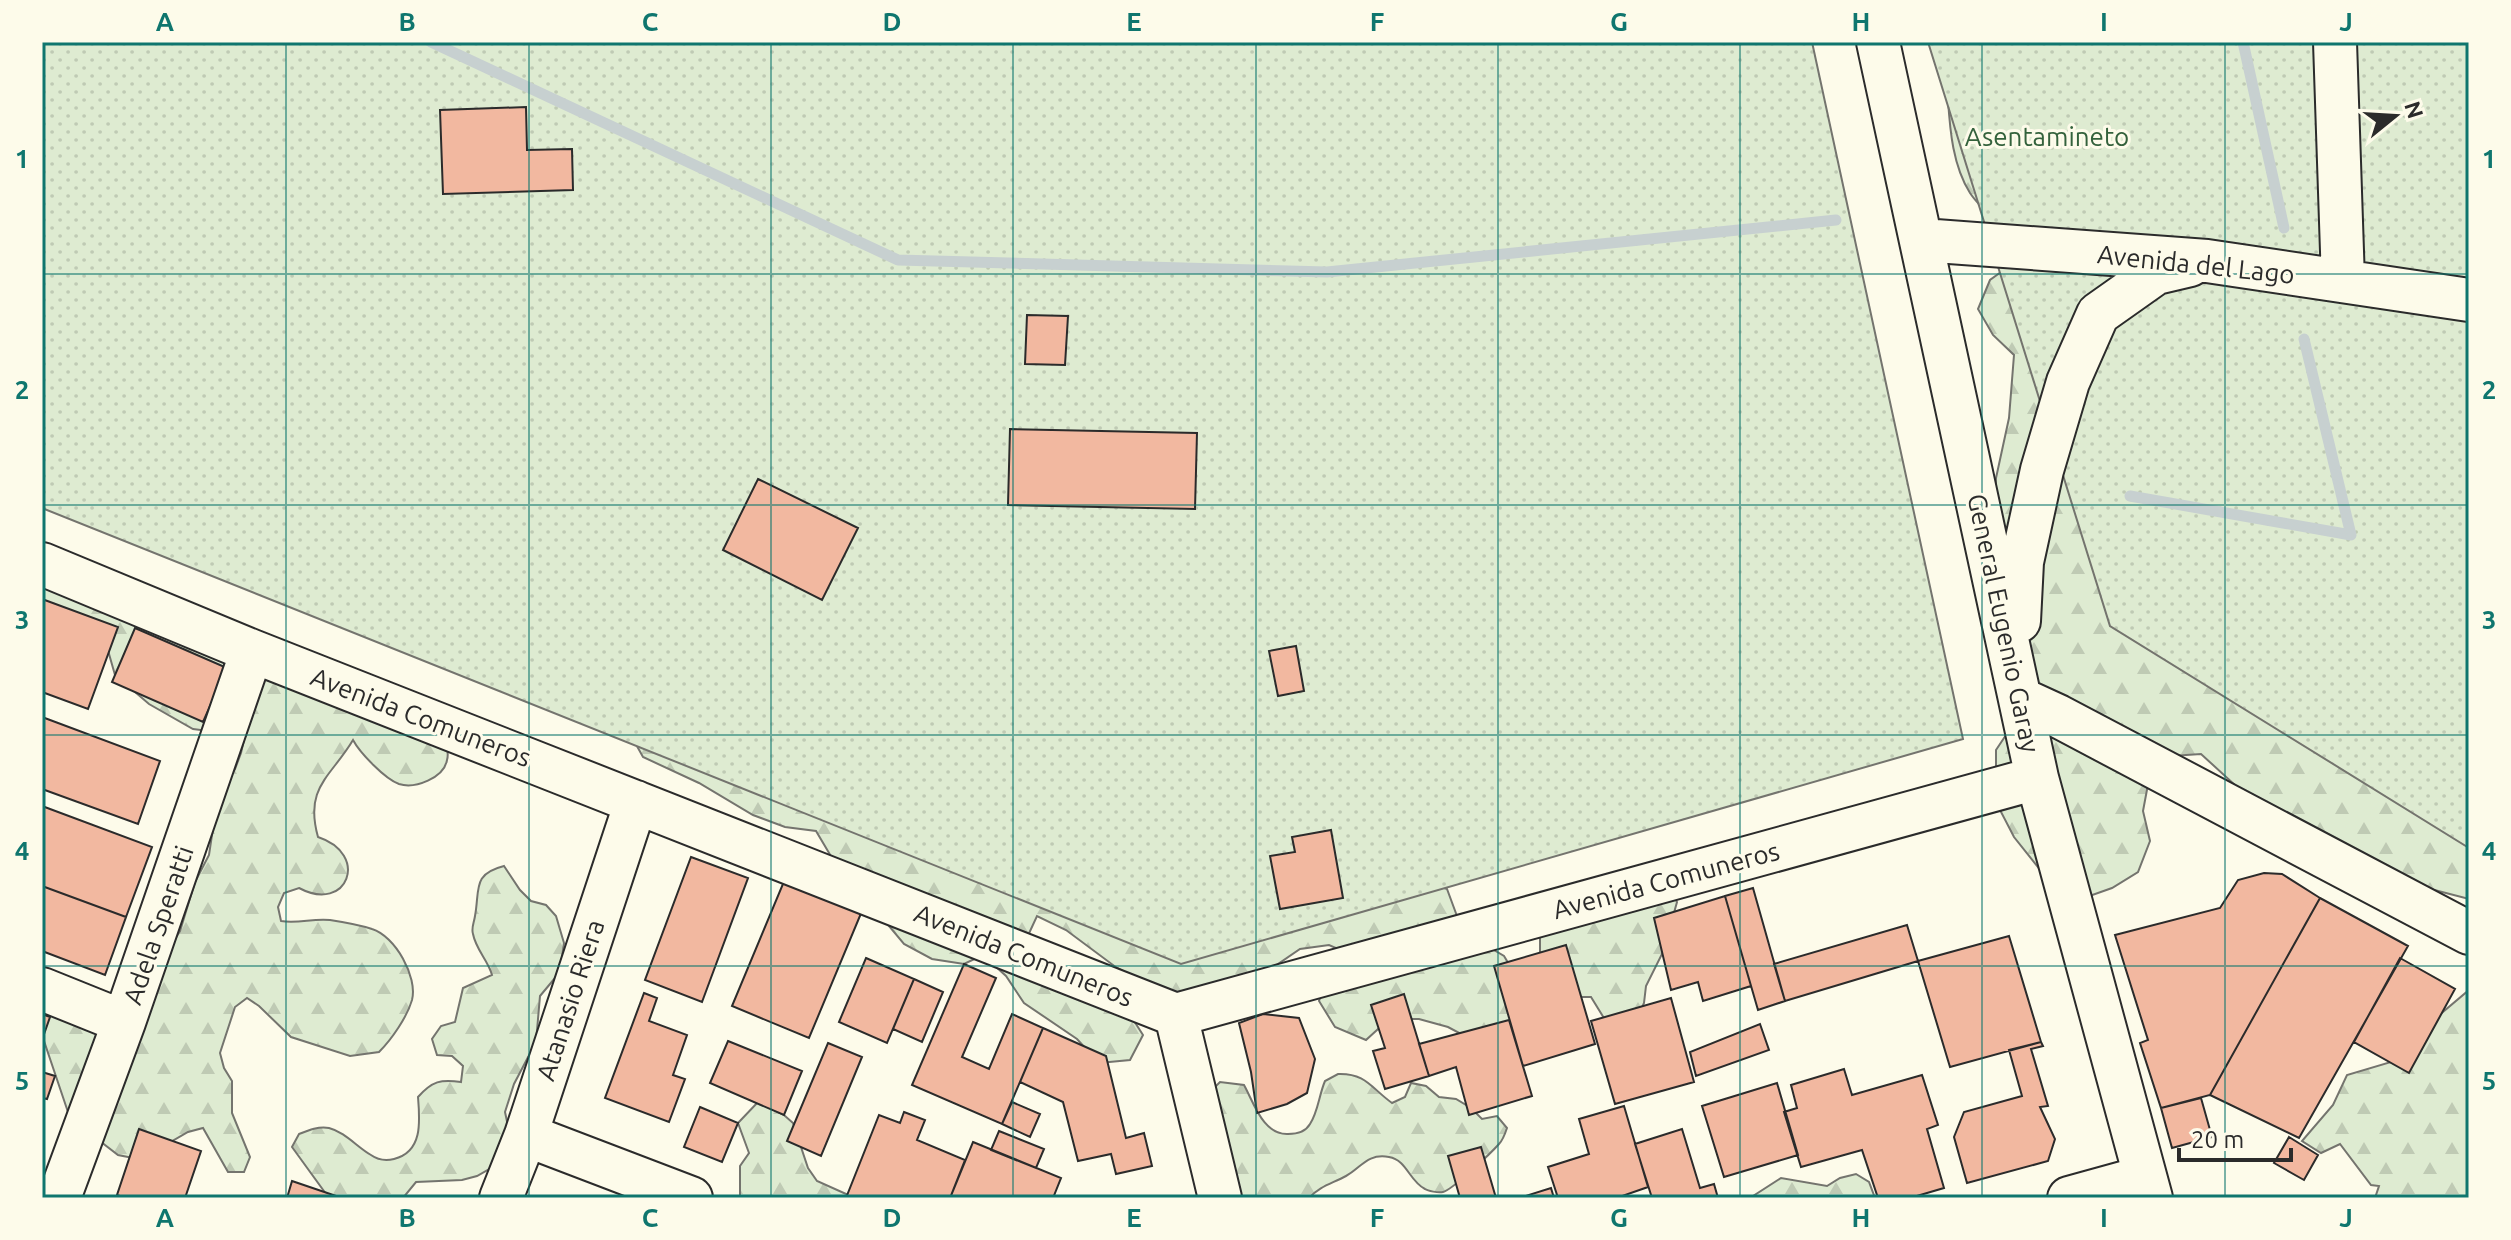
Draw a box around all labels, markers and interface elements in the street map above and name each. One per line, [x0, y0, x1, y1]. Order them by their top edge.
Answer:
text: A [156, 7, 175, 36]
text: B [398, 7, 416, 36]
text: C [642, 7, 659, 36]
text: D [883, 7, 901, 36]
text: E [1126, 7, 1142, 36]
text: F [1370, 7, 1384, 36]
text: G [1610, 7, 1628, 36]
text: H [1852, 7, 1870, 36]
text: I [2100, 7, 2108, 36]
text: J [2339, 7, 2353, 36]
north arrow [2355, 76, 2435, 156]
text: N [2400, 98, 2429, 121]
park label: Asentamineto [1965, 122, 2129, 151]
text: 1 [15, 144, 29, 173]
text: 1 [2482, 144, 2496, 173]
street label: Avenida del Lago [2096, 239, 2296, 289]
text: 2 [15, 375, 29, 404]
text: 2 [2482, 375, 2496, 404]
street label: General Eugenio Garay [1962, 491, 2046, 755]
text: 3 [15, 605, 29, 634]
text: 3 [2482, 605, 2496, 634]
street label: Avenida Comuneros [307, 662, 535, 772]
text: 4 [15, 836, 29, 865]
street label: Avenida Comuneros [1550, 836, 1782, 924]
text: 4 [2482, 836, 2496, 865]
street label: Adela Speratti [117, 842, 199, 1008]
street label: Avenida Comuneros [910, 898, 1138, 1012]
street label: Atanasio Riera [530, 916, 610, 1084]
text: 5 [15, 1066, 29, 1095]
text: 5 [2482, 1066, 2496, 1095]
scale bar [2179, 1112, 2291, 1162]
text: 20 m [2191, 1126, 2244, 1153]
text: A [156, 1203, 175, 1232]
text: B [398, 1203, 416, 1232]
text: C [642, 1203, 659, 1232]
text: D [883, 1203, 901, 1232]
text: E [1126, 1203, 1142, 1232]
text: F [1370, 1203, 1384, 1232]
text: G [1610, 1203, 1628, 1232]
text: H [1852, 1203, 1870, 1232]
text: I [2100, 1203, 2108, 1232]
text: J [2339, 1203, 2353, 1232]

